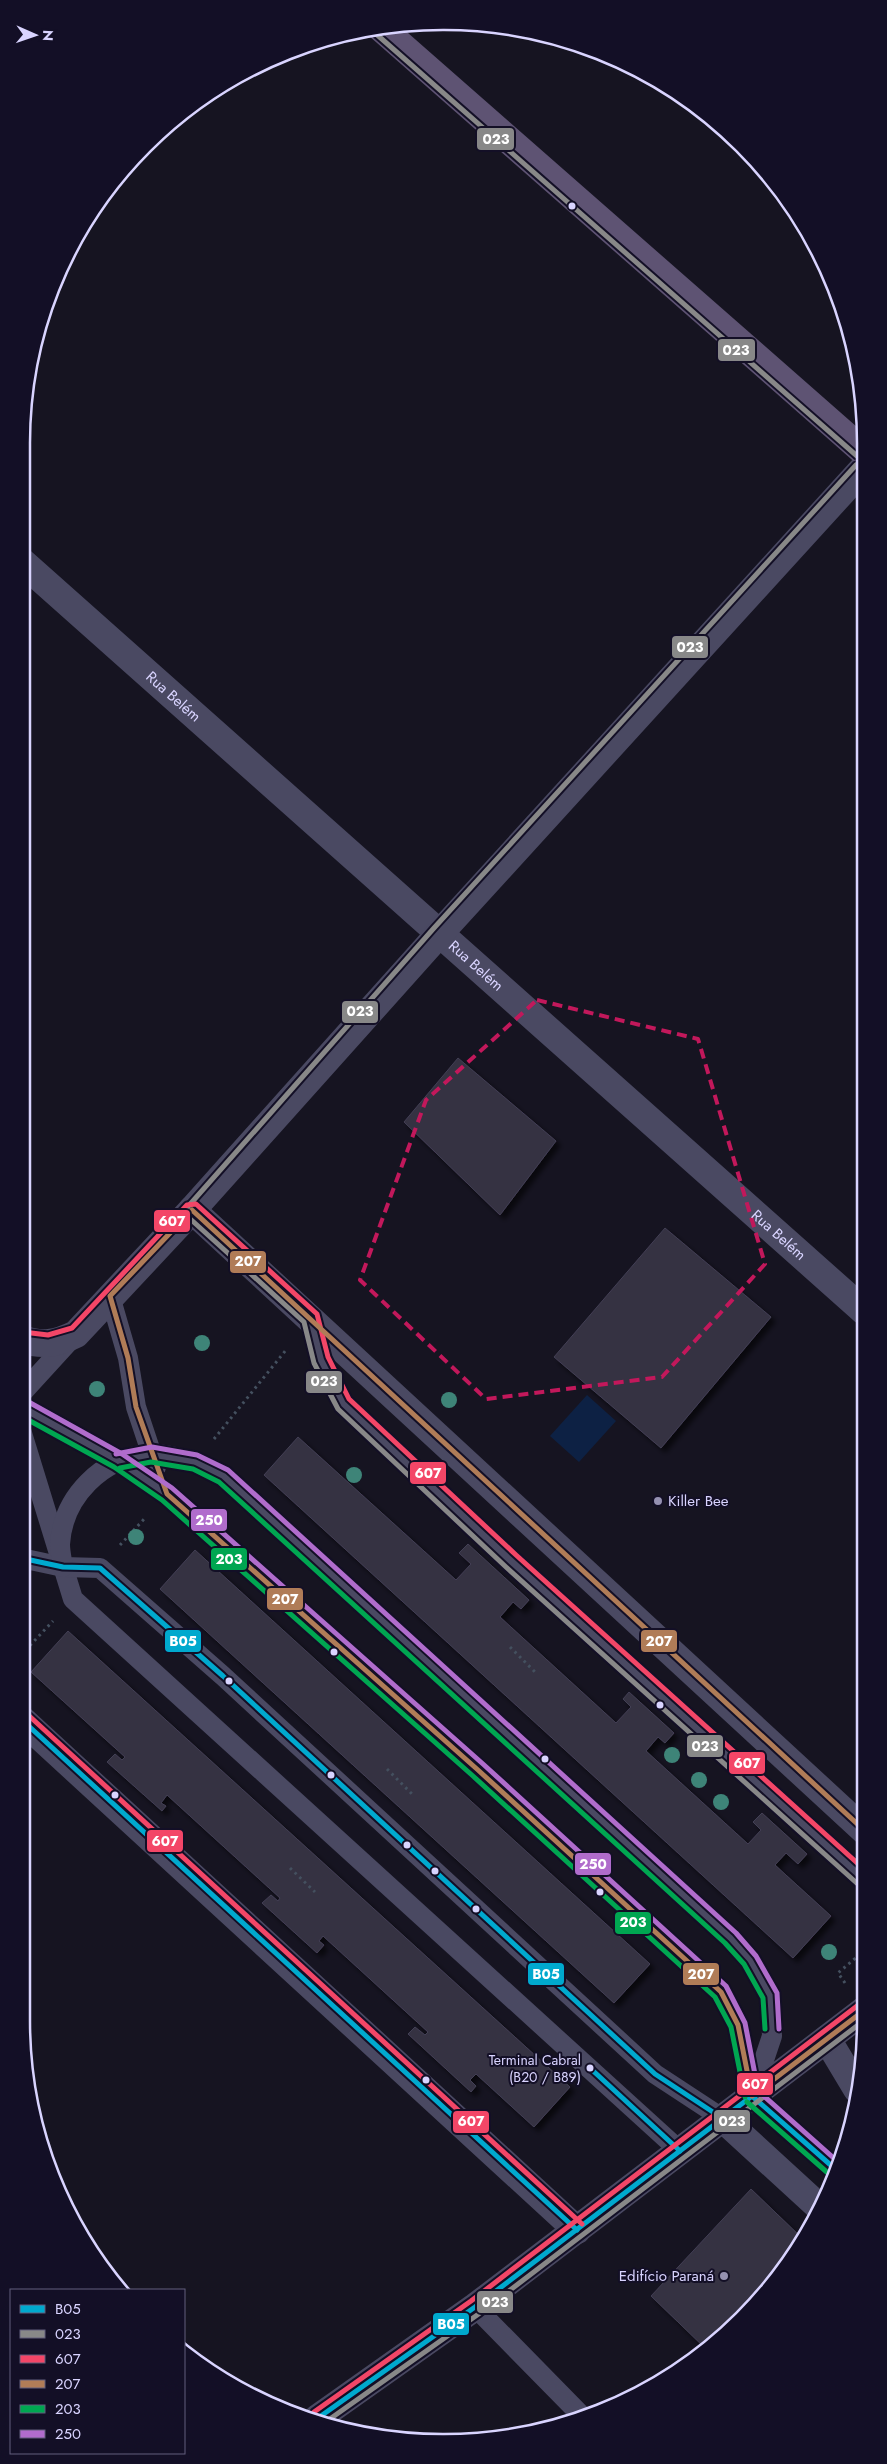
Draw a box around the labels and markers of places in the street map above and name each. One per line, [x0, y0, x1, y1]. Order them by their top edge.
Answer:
unlabelled marker [567, 201, 577, 211]
place label: Killer Bee [668, 1490, 729, 1512]
marker: Killer Bee [652, 1495, 664, 1507]
unlabelled marker [329, 1647, 339, 1657]
unlabelled marker [224, 1676, 234, 1686]
unlabelled marker [655, 1700, 665, 1710]
unlabelled marker [540, 1754, 550, 1764]
unlabelled marker [326, 1770, 336, 1780]
unlabelled marker [110, 1790, 120, 1800]
unlabelled marker [402, 1840, 412, 1850]
unlabelled marker [430, 1866, 440, 1876]
unlabelled marker [595, 1887, 605, 1897]
unlabelled marker [471, 1904, 481, 1914]
place label: Terminal Cabral (B20 / B89) [489, 2050, 581, 2087]
marker: Terminal Cabral (B20 / B89) [585, 2063, 595, 2073]
unlabelled marker [421, 2075, 431, 2085]
place label: Edifício Paraná [619, 2265, 714, 2287]
marker: Edifício Paraná [718, 2270, 730, 2282]

